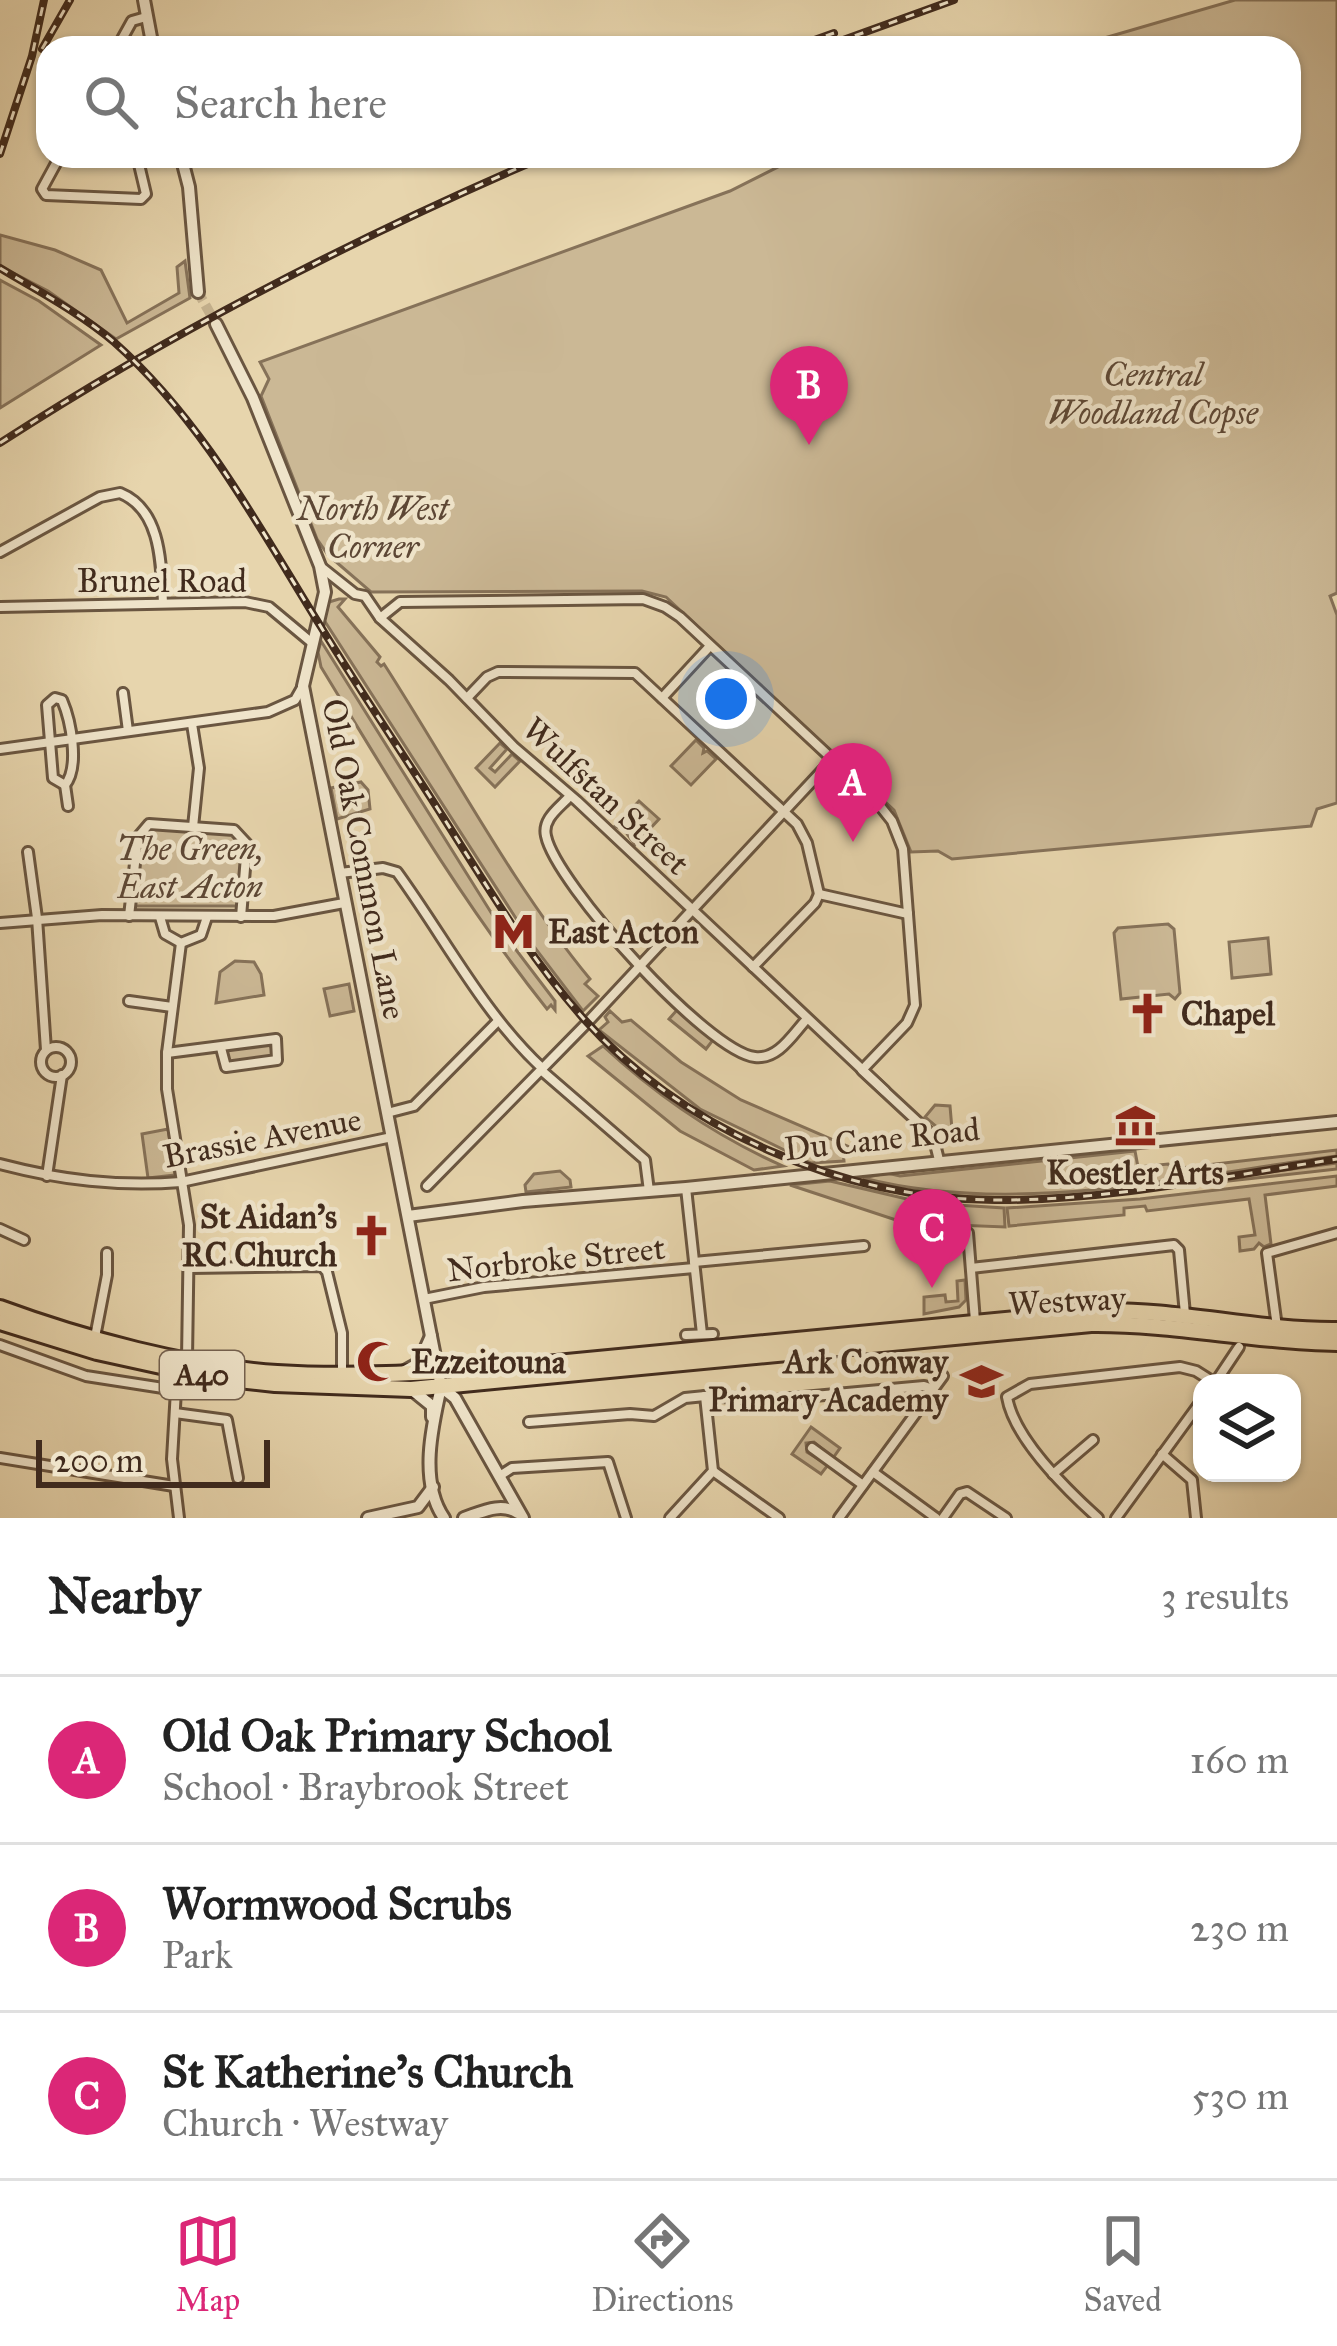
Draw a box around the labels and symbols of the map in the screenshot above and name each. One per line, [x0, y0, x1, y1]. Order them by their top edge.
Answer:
pin: B [770, 346, 848, 445]
park label: Central Woodland Copse [1048, 355, 1259, 434]
park label: North West Corner [296, 489, 450, 567]
street label: Brunel Road [77, 561, 247, 601]
your location [696, 669, 756, 729]
street label: Old Oak Common Lane [313, 695, 415, 1023]
street label: Wulfstan Street [514, 709, 698, 883]
pin: A [814, 743, 892, 842]
park label: The Green, East Acton [116, 829, 264, 907]
metro station icon: East Acton [491, 909, 537, 955]
place label: East Acton [548, 912, 699, 952]
church icon: Chapel [1124, 991, 1170, 1037]
place label: Chapel [1181, 994, 1276, 1034]
street label: Brassie Avenue [160, 1099, 364, 1177]
museum icon: Koestler Arts [1112, 1102, 1158, 1148]
street label: Du Cane Road [782, 1109, 982, 1169]
place label: Koestler Arts [1046, 1153, 1224, 1193]
pin: C [893, 1189, 971, 1288]
place label: St Aidan's RC Church [182, 1197, 338, 1275]
church icon: St Aidan's RC Church [348, 1213, 394, 1259]
street label: Norbroke Street [445, 1228, 667, 1290]
street label: Westway [1007, 1278, 1127, 1324]
mosque icon: Ezzeitouna [354, 1339, 400, 1385]
place label: Ezzeitouna [411, 1342, 567, 1382]
place label: Ark Conway Primary Academy [708, 1342, 950, 1420]
road number: A40 [160, 1351, 244, 1399]
school or university icon: Ark Conway Primary Academy [959, 1358, 1005, 1404]
scale bar [36, 1434, 270, 1487]

